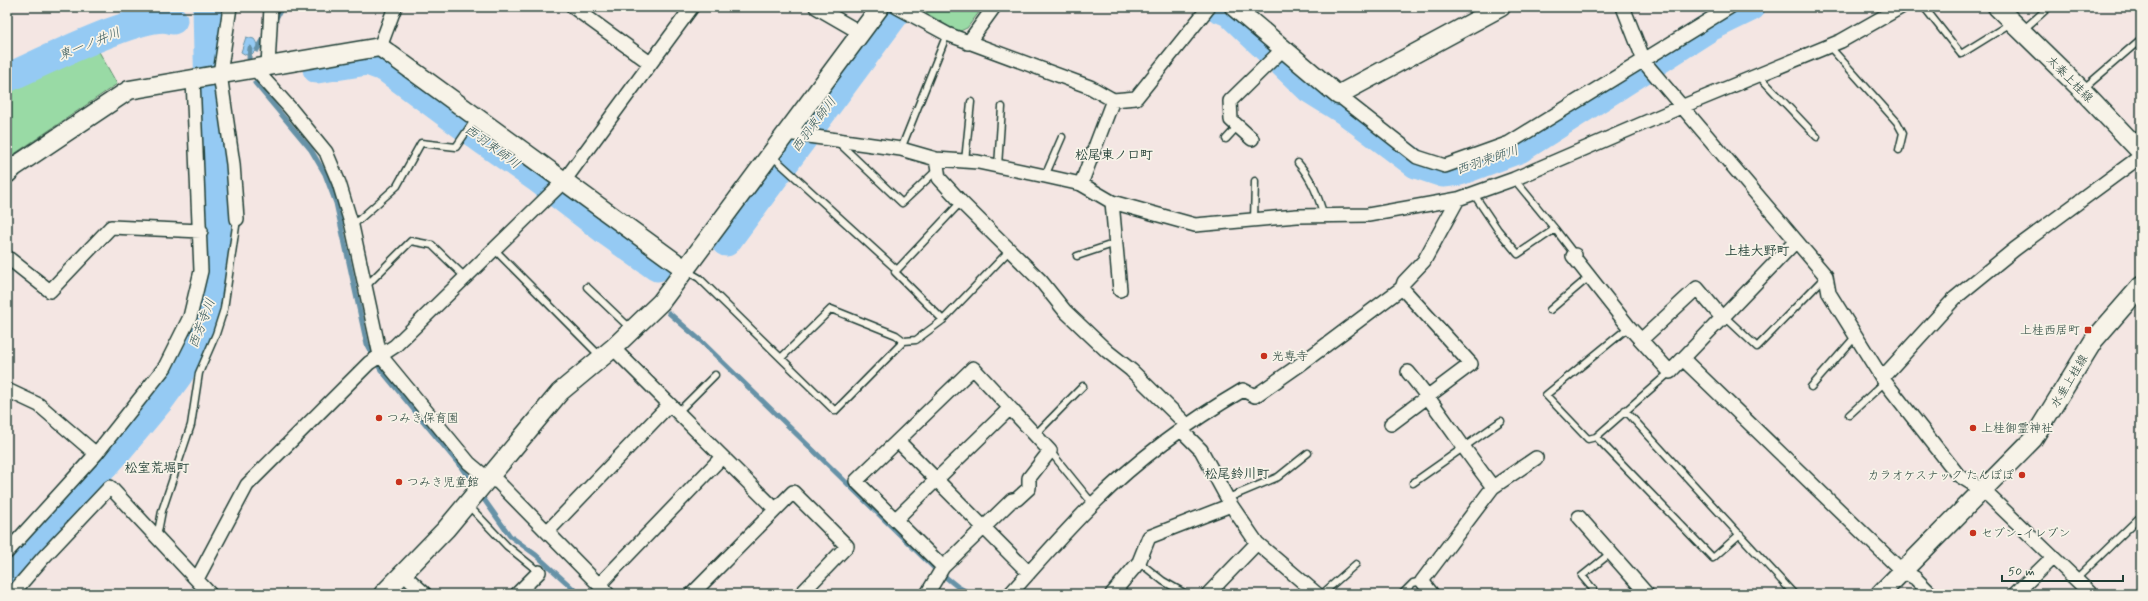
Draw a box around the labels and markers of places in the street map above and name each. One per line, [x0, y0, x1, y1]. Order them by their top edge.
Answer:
place label: 上桂西居町 [2020, 323, 2080, 339]
marker: 上桂西居町 [2083, 325, 2093, 335]
place label: 光専寺 [1272, 349, 1308, 365]
marker: 光専寺 [1259, 351, 1269, 361]
place label: つみき保育園 [387, 411, 459, 427]
marker: つみき保育園 [374, 413, 384, 423]
place label: 上桂御霊神社 [1981, 421, 2053, 437]
marker: 上桂御霊神社 [1968, 423, 1978, 433]
place label: カラオケスナック たんぼぽ [1867, 468, 2014, 484]
marker: カラオケスナック たんぼぽ [2017, 470, 2027, 480]
place label: つみき児童館 [407, 475, 479, 491]
marker: つみき児童館 [394, 477, 404, 487]
place label: セブン-イレブン [1981, 526, 2070, 542]
marker: セブン-イレブン [1968, 528, 1978, 538]

